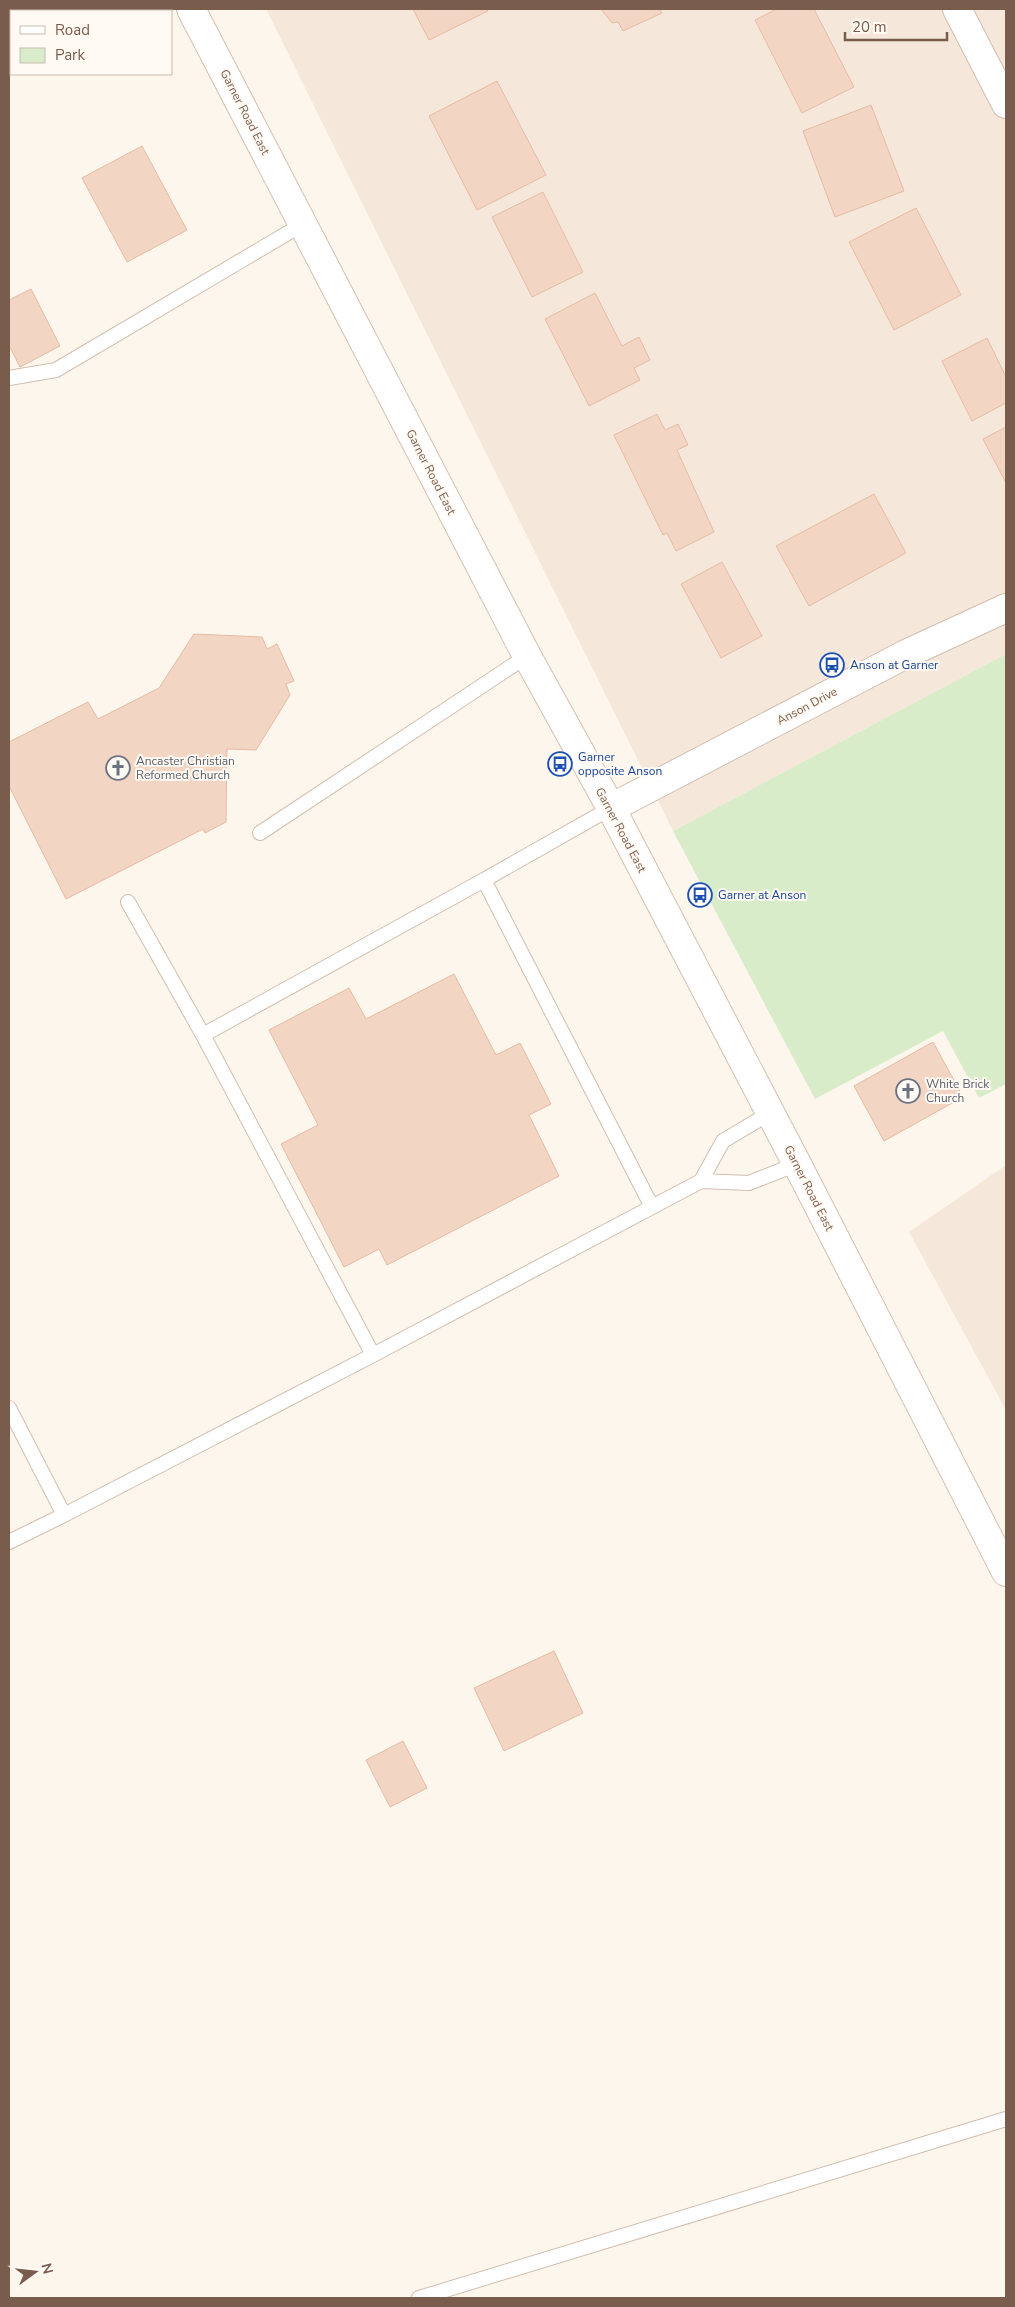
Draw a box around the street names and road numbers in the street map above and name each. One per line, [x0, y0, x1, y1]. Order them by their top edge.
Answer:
street label: Garner Road East [217, 66, 274, 158]
street label: Garner Road East [403, 426, 460, 518]
street label: Anson Drive [774, 683, 840, 729]
street label: Garner Road East [592, 785, 651, 876]
street label: Garner Road East [781, 1142, 838, 1234]

